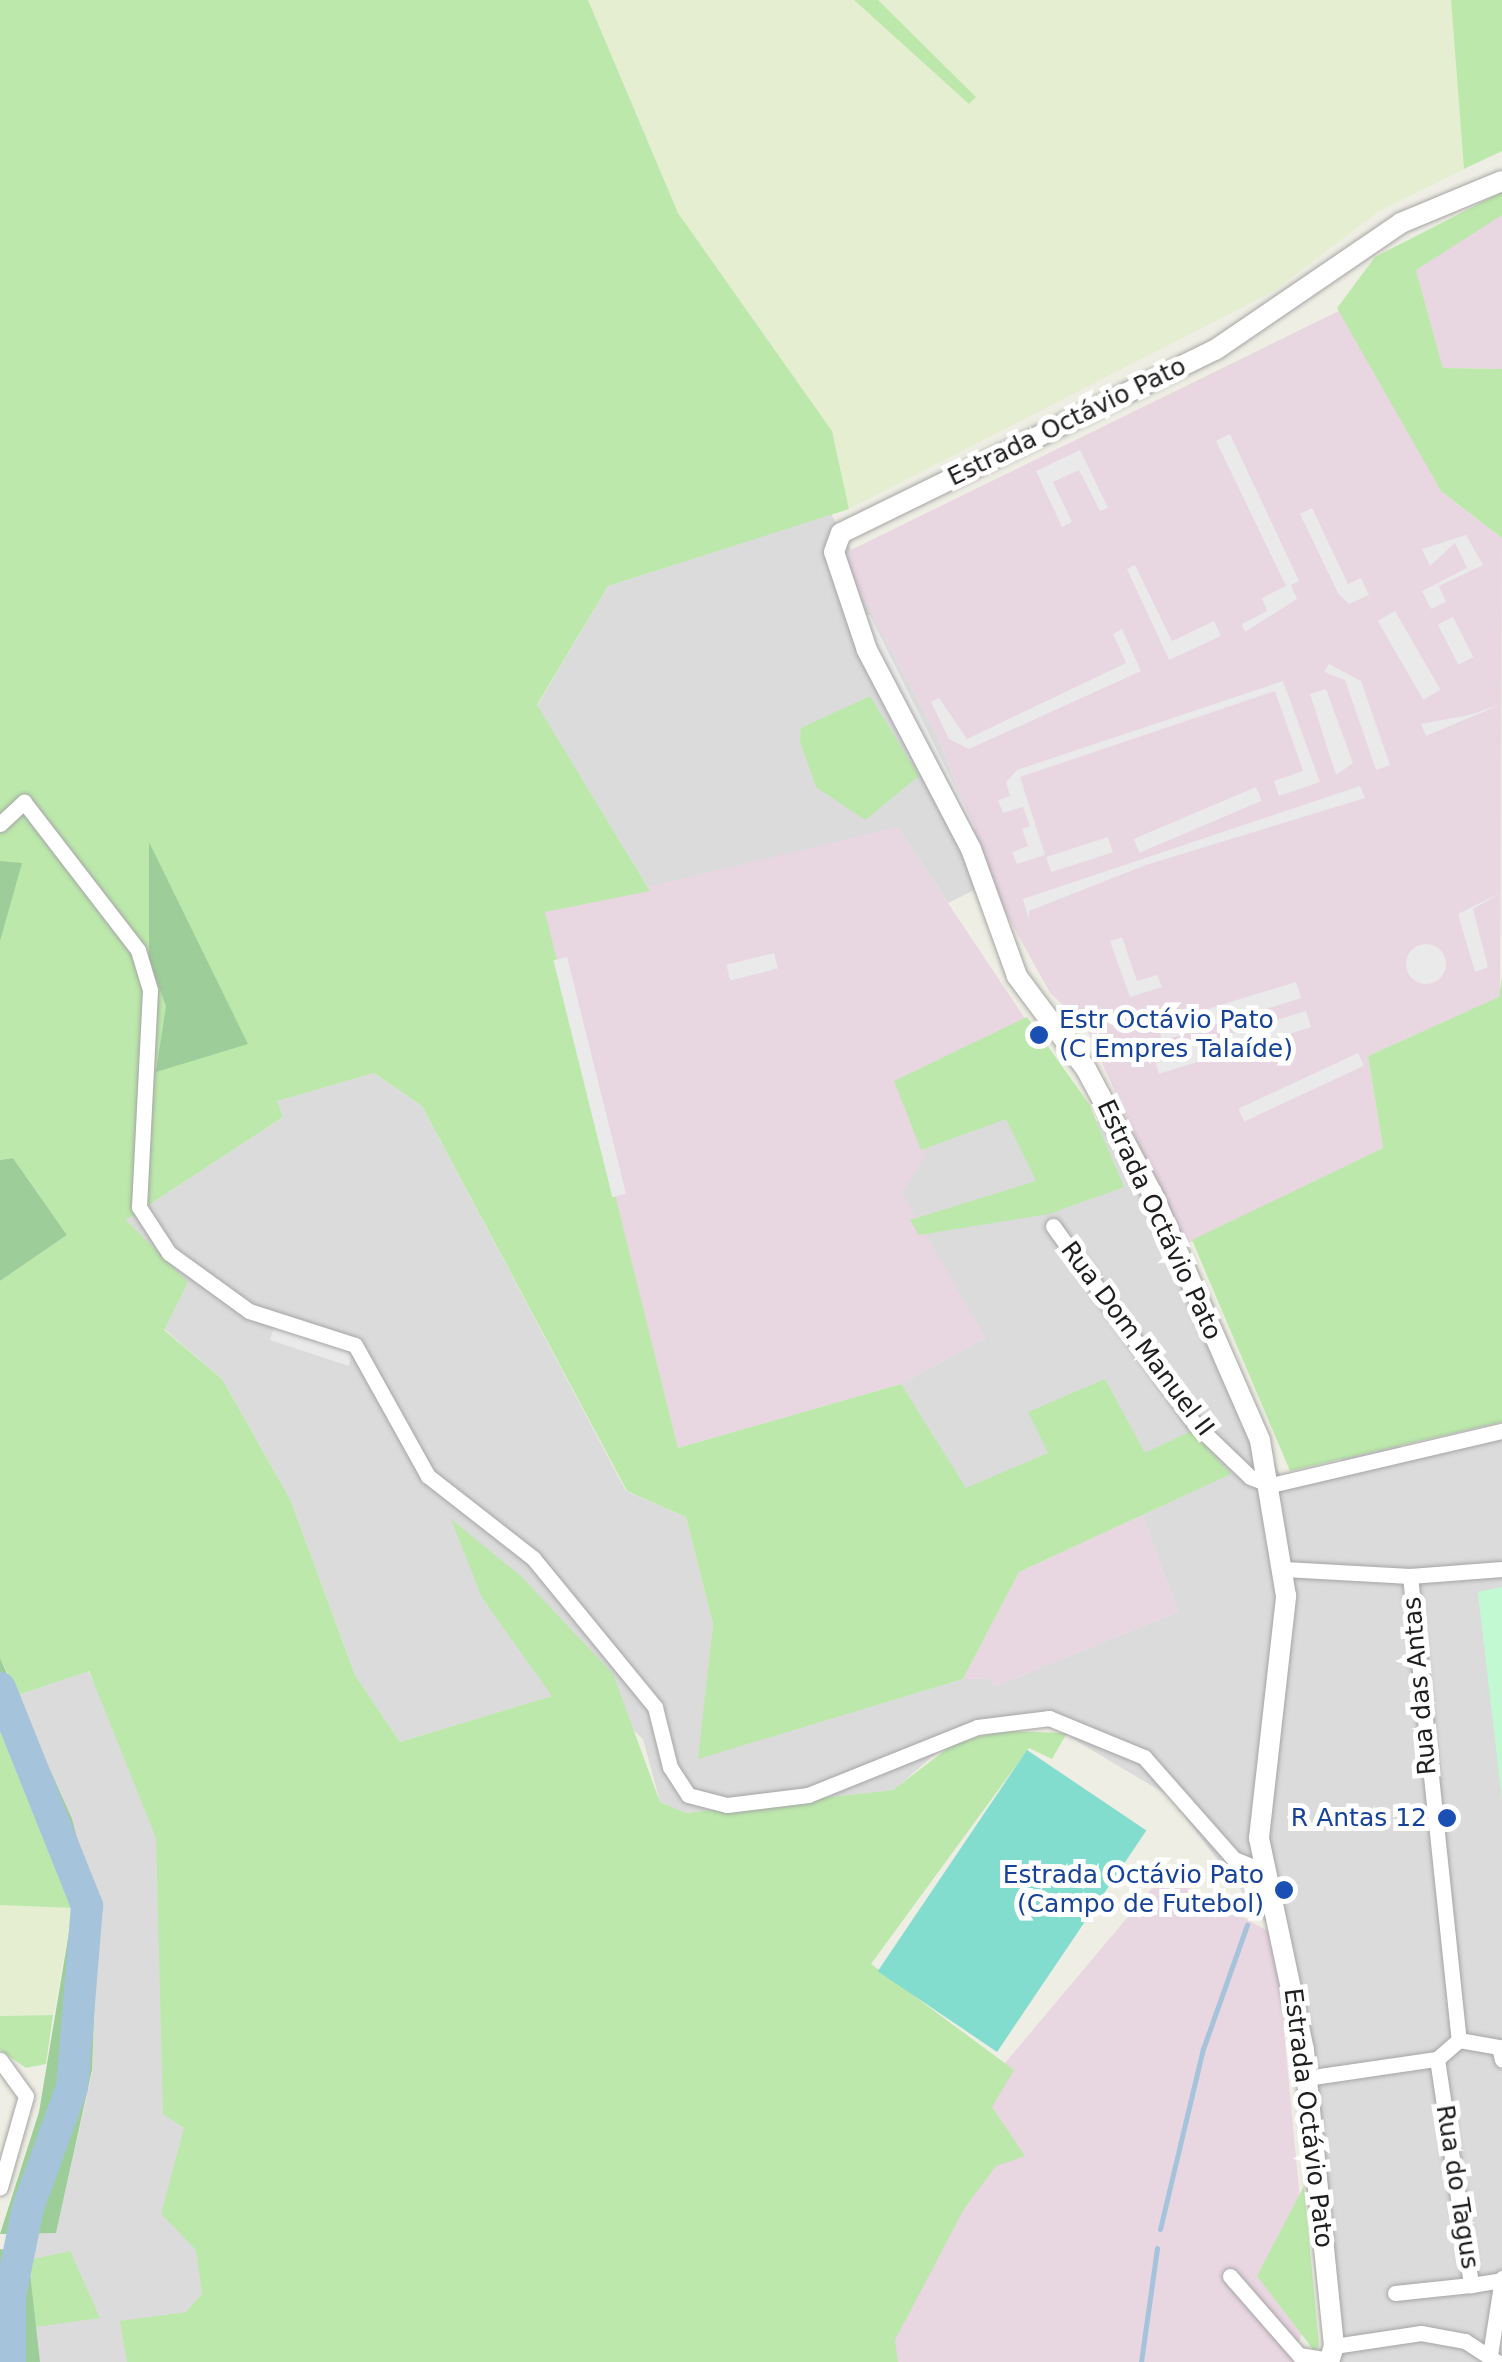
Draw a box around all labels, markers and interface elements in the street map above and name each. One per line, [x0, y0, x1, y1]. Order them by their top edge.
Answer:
street label: Estrada Octávio Pato [943, 351, 1191, 493]
place label: Estr Octávio Pato (C Empres Talaíde) [1059, 1006, 1293, 1065]
marker: Estr Octávio Pato (C Empres Talaíde) [1028, 1024, 1050, 1046]
street label: Estrada Octávio Pato [1090, 1095, 1228, 1345]
street label: Rua Dom Manuel II [1054, 1236, 1220, 1442]
street label: Rua das Antas [1397, 1596, 1443, 1776]
place label: R Antas 12 [1291, 1803, 1427, 1833]
marker: R Antas 12 [1436, 1807, 1458, 1829]
place label: Estrada Octávio Pato (Campo de Futebol) [1003, 1861, 1264, 1920]
marker: Estrada Octávio Pato (Campo de Futebol) [1273, 1879, 1295, 1901]
street label: Estrada Octávio Pato [1277, 1987, 1339, 2249]
street label: Rua do Tagus [1429, 2103, 1485, 2271]

